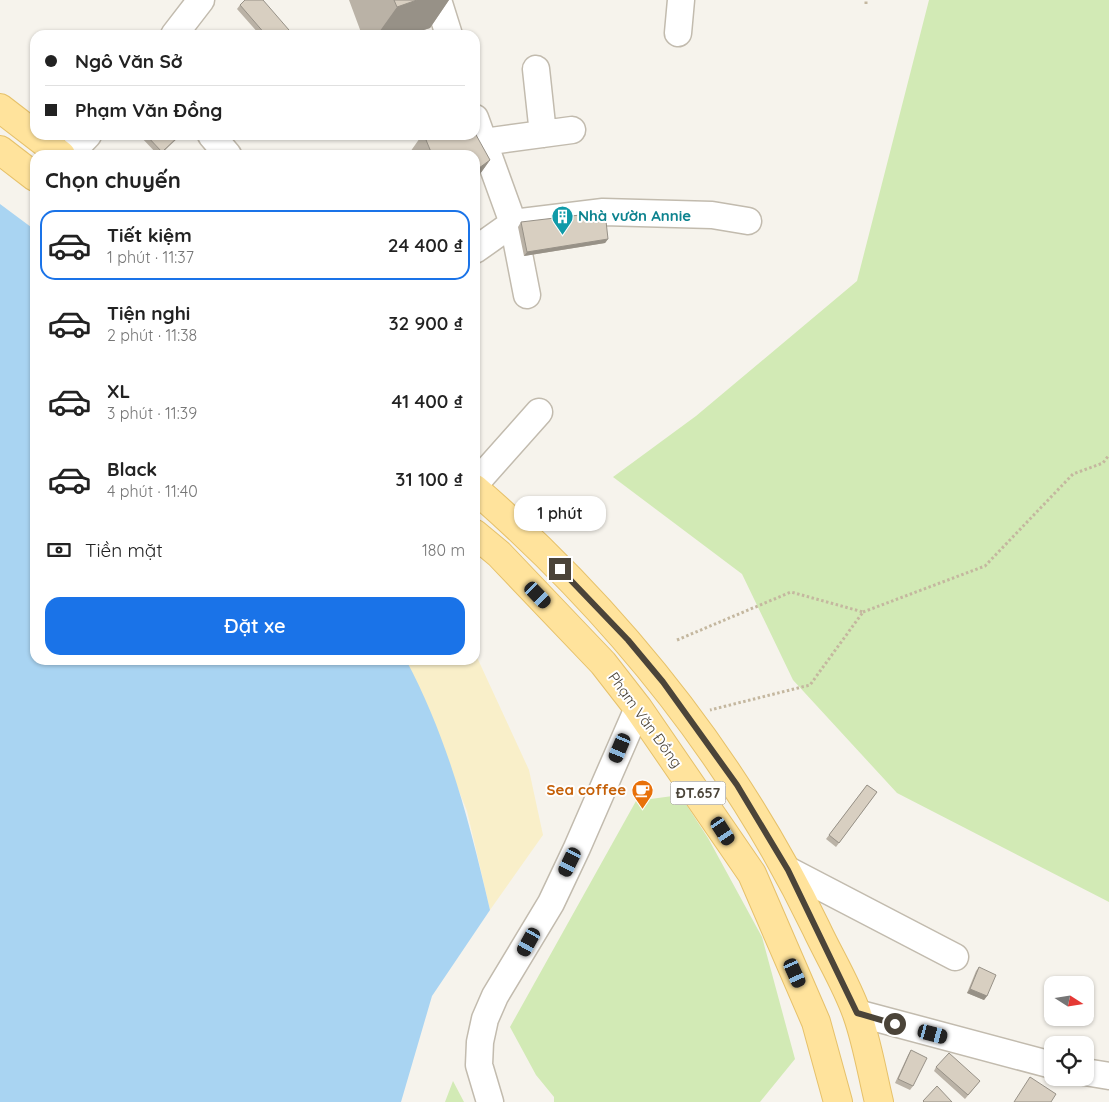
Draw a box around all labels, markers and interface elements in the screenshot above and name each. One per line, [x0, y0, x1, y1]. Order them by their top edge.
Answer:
text: Ngô Văn Sở [75, 49, 183, 73]
text: Phạm Văn Đồng [75, 98, 222, 122]
text: Chọn chuyến [45, 166, 181, 194]
building icon: Nhà vườn Annie [550, 204, 574, 235]
place label: Nhà vườn Annie [578, 206, 691, 225]
icon: car [47, 223, 92, 268]
text: Tiết kiệm [107, 223, 192, 247]
text: 24 400 ₫ [388, 233, 463, 257]
text: 1 phút · 11:37 [107, 247, 194, 267]
icon: car [47, 301, 92, 346]
text: Tiện nghi [107, 301, 190, 325]
text: 32 900 ₫ [388, 311, 463, 335]
text: 2 phút · 11:38 [107, 325, 197, 345]
icon: car [47, 379, 92, 424]
text: XL [107, 379, 130, 403]
text: 41 400 ₫ [392, 389, 463, 413]
text: 3 phút · 11:39 [107, 403, 197, 423]
icon: car [47, 457, 92, 502]
text: Black [107, 457, 157, 481]
text: 31 100 ₫ [395, 467, 463, 491]
text: 4 phút · 11:40 [107, 481, 198, 501]
callout: 1 phút [514, 496, 606, 532]
text: 1 phút [537, 503, 583, 523]
icon: cash [45, 536, 73, 564]
text: Tiền mặt [85, 538, 163, 562]
text: 180 m [422, 540, 465, 560]
route end [549, 558, 571, 580]
car [522, 579, 553, 611]
button: Đặt xe [45, 597, 465, 655]
street label: Phạm Văn Đồng [604, 668, 687, 771]
car [607, 731, 632, 765]
cafe icon: Sea coffee [630, 778, 654, 809]
place label: Sea coffee [547, 780, 626, 799]
road number: ĐT.657 [670, 781, 726, 804]
car [708, 814, 737, 848]
car [556, 845, 583, 879]
car [515, 925, 542, 959]
car [782, 956, 807, 990]
north arrow [1044, 976, 1094, 1026]
map controls [1044, 976, 1094, 1086]
route start [884, 1013, 906, 1035]
car [916, 1023, 949, 1045]
button: locate [1044, 1036, 1094, 1086]

